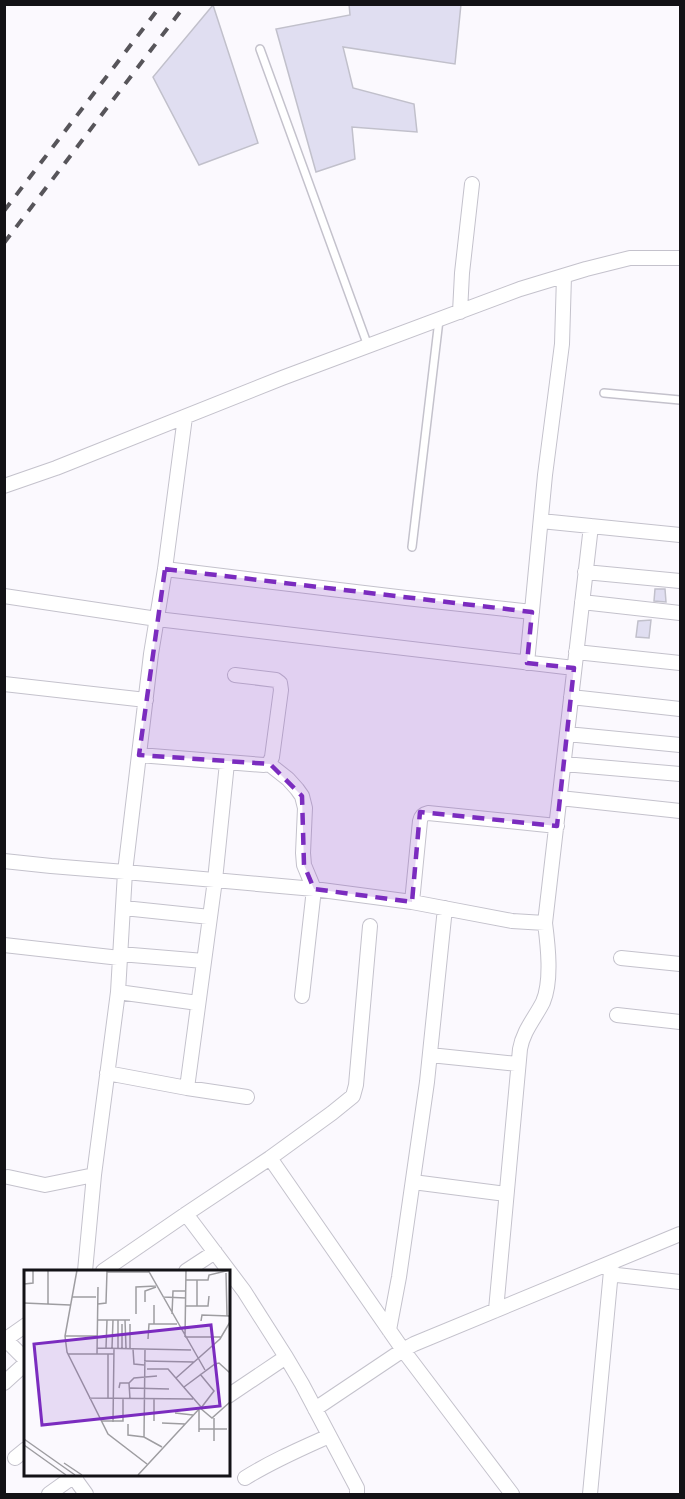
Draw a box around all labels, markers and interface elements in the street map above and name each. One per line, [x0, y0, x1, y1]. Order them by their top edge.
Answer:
inset map [24, 1270, 230, 1475]

